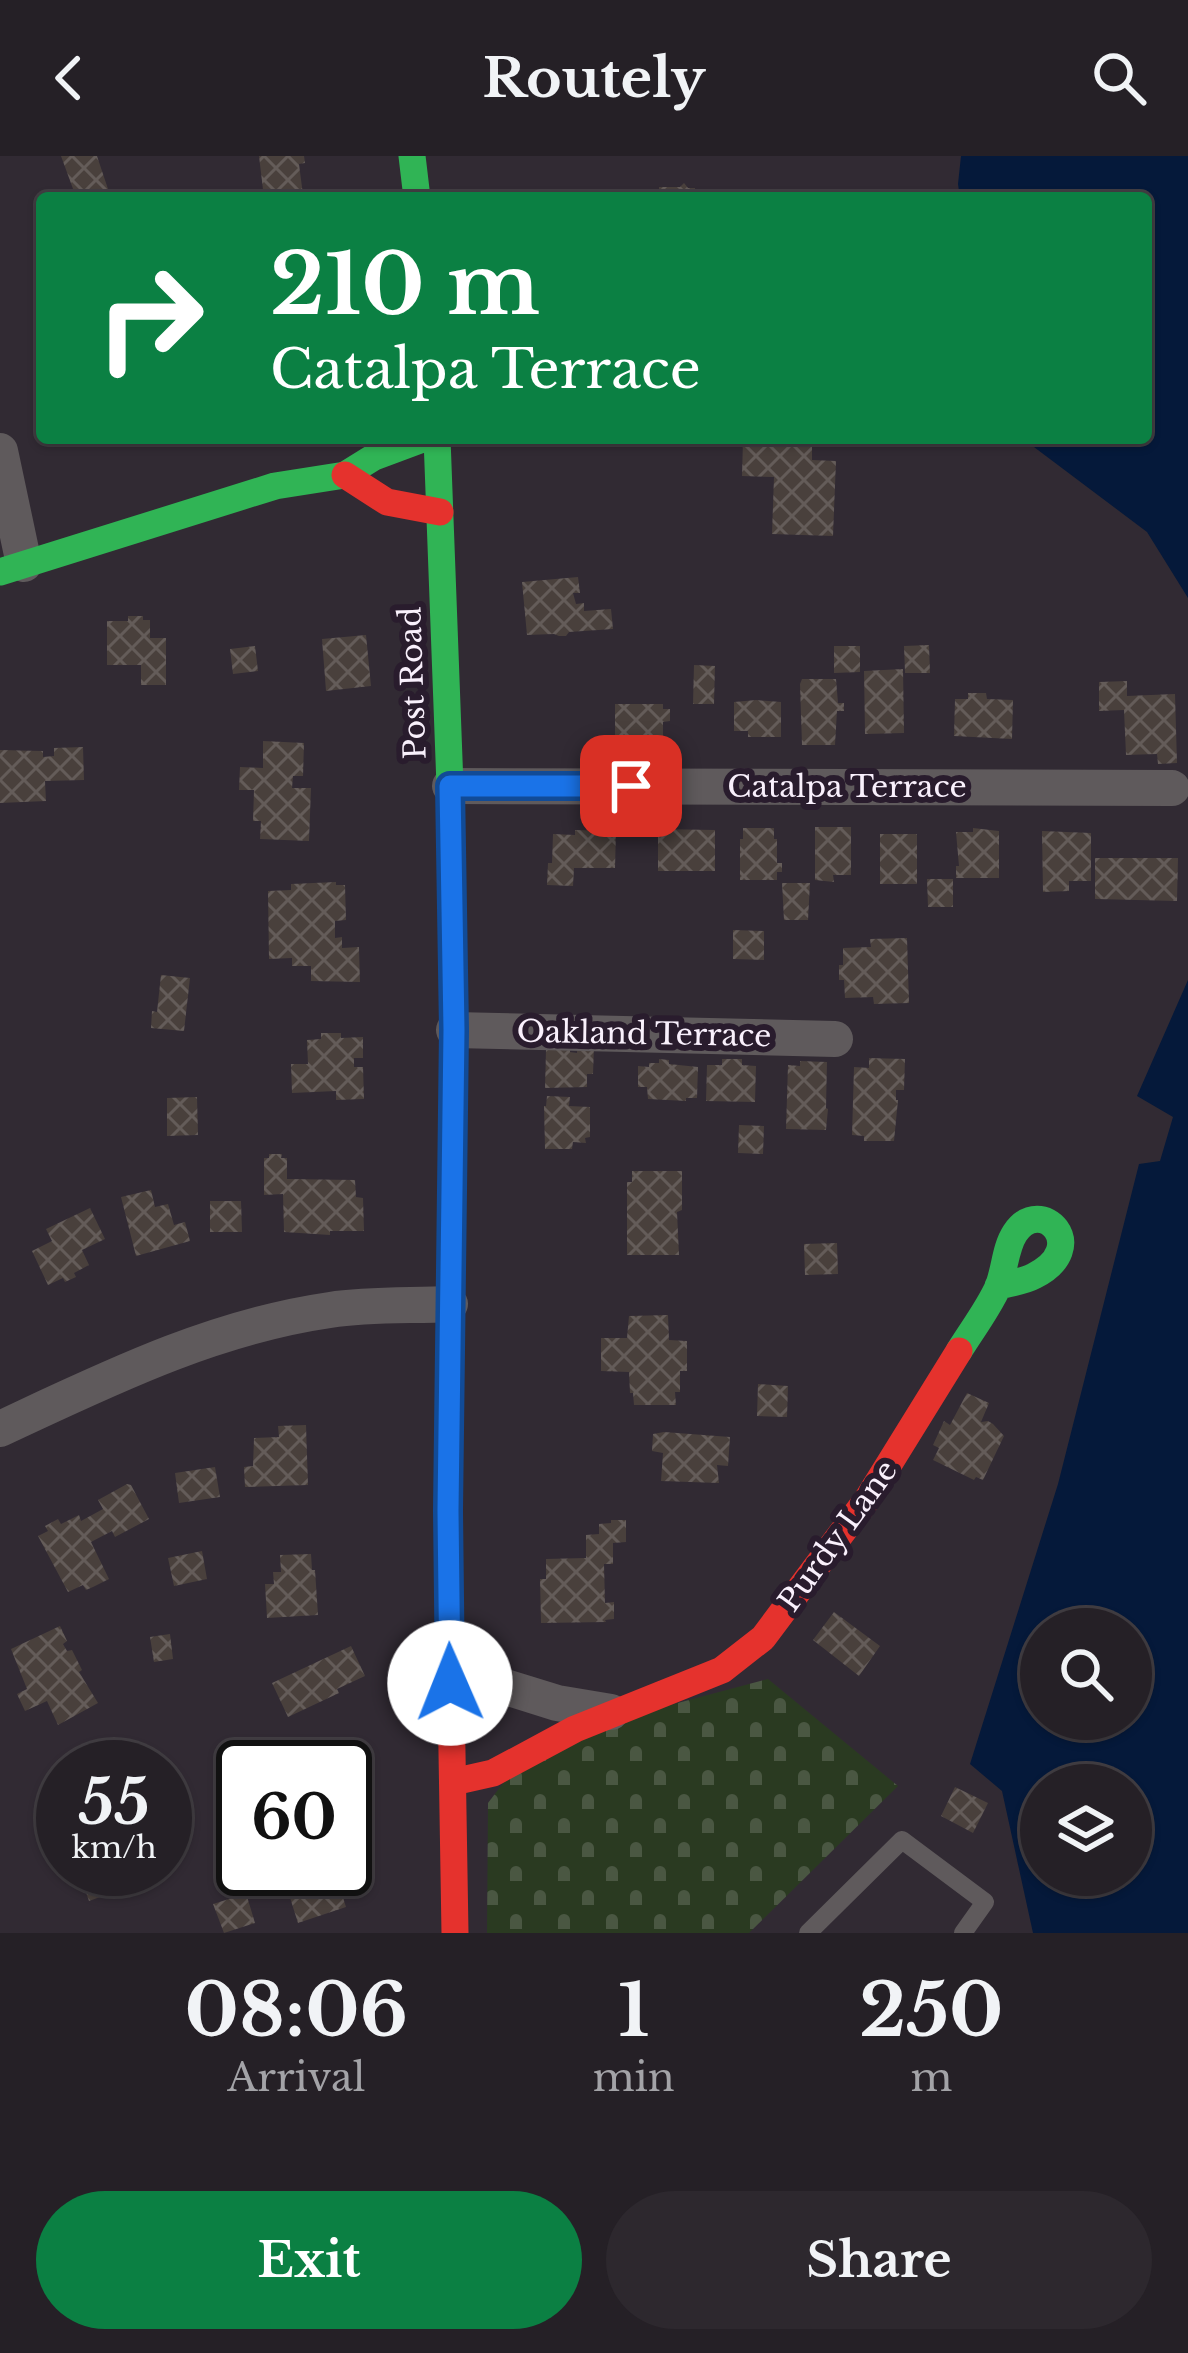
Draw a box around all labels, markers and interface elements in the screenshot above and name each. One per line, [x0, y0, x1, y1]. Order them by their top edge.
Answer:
icon: back [36, 45, 102, 111]
text: Routely [483, 45, 705, 112]
icon: search [1086, 45, 1152, 111]
text: 210 m [270, 233, 540, 337]
icon: right [72, 240, 228, 396]
text: Catalpa Terrace [270, 336, 701, 403]
street label: Post Road [391, 606, 434, 760]
pin [580, 735, 682, 837]
icon: arrive [598, 753, 664, 819]
street label: Catalpa Terrace [727, 768, 967, 805]
street label: Oakland Terrace [516, 1013, 772, 1054]
street label: Purdy Lane [770, 1453, 905, 1619]
map controls [1020, 1608, 1152, 1896]
button: search [1020, 1608, 1152, 1740]
position arrow [387, 1620, 513, 1746]
speed limit sign: 60 [216, 1740, 372, 1896]
button: layers [1020, 1764, 1152, 1896]
text: 55 [78, 1766, 150, 1840]
text: km/h [71, 1829, 157, 1866]
text: 08:06 [185, 1966, 408, 2055]
text: 1 [618, 1966, 649, 2055]
text: 250 [859, 1966, 1003, 2055]
text: Arrival [227, 2053, 365, 2102]
text: min [593, 2053, 675, 2102]
text: m [910, 2053, 952, 2102]
button: Exit [36, 2191, 582, 2329]
button: Share [606, 2191, 1152, 2329]

